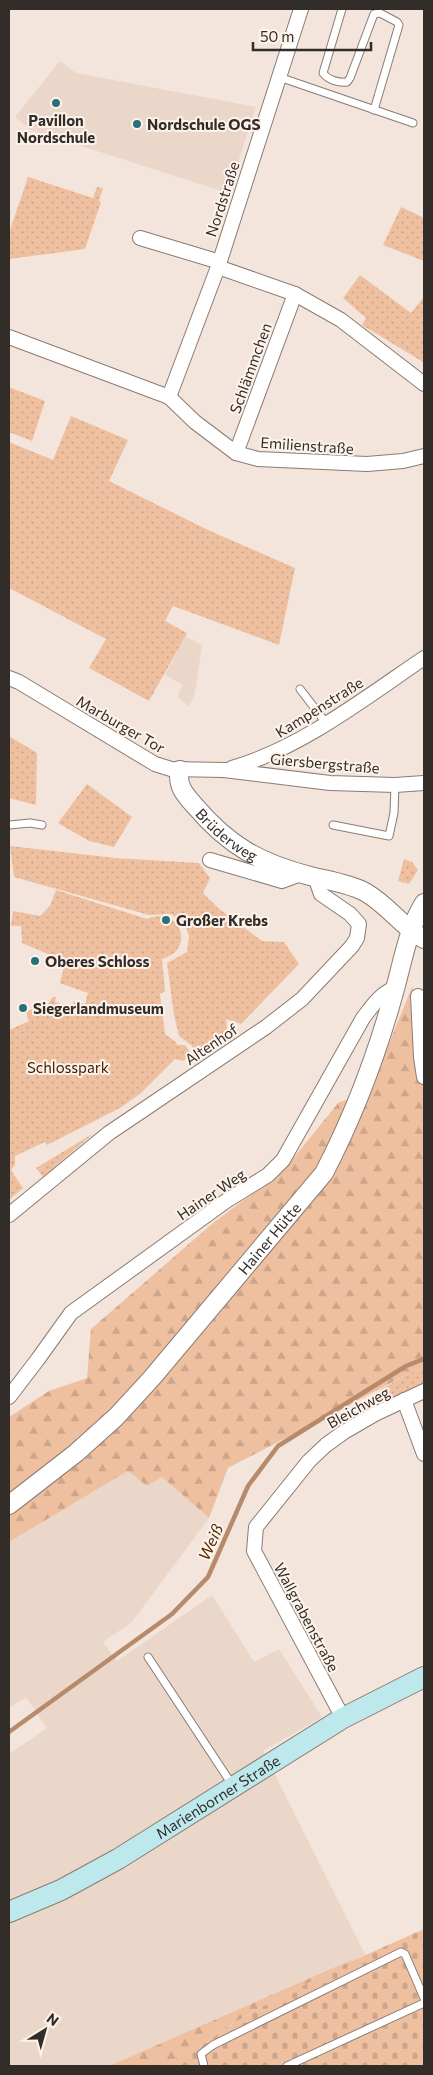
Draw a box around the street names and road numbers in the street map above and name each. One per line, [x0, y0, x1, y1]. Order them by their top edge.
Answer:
street label: Nordstraße [201, 159, 243, 239]
street label: Schlämmchen [225, 320, 275, 416]
street label: Emilienstraße [260, 433, 354, 457]
street label: Kampenstraße [272, 673, 366, 741]
street label: Marburger Tor [73, 691, 169, 757]
street label: Giersbergstraße [269, 749, 381, 777]
street label: Brüderweg [192, 804, 261, 865]
street label: Altenhof [181, 1020, 241, 1068]
street label: Hainer Weg [173, 1165, 249, 1223]
street label: Hainer Hütte [234, 1199, 304, 1278]
street label: Bleichweg [324, 1382, 392, 1432]
street label: Wallgrabenstraße [271, 1559, 343, 1675]
street label: Marienborner Straße [152, 1751, 283, 1842]

